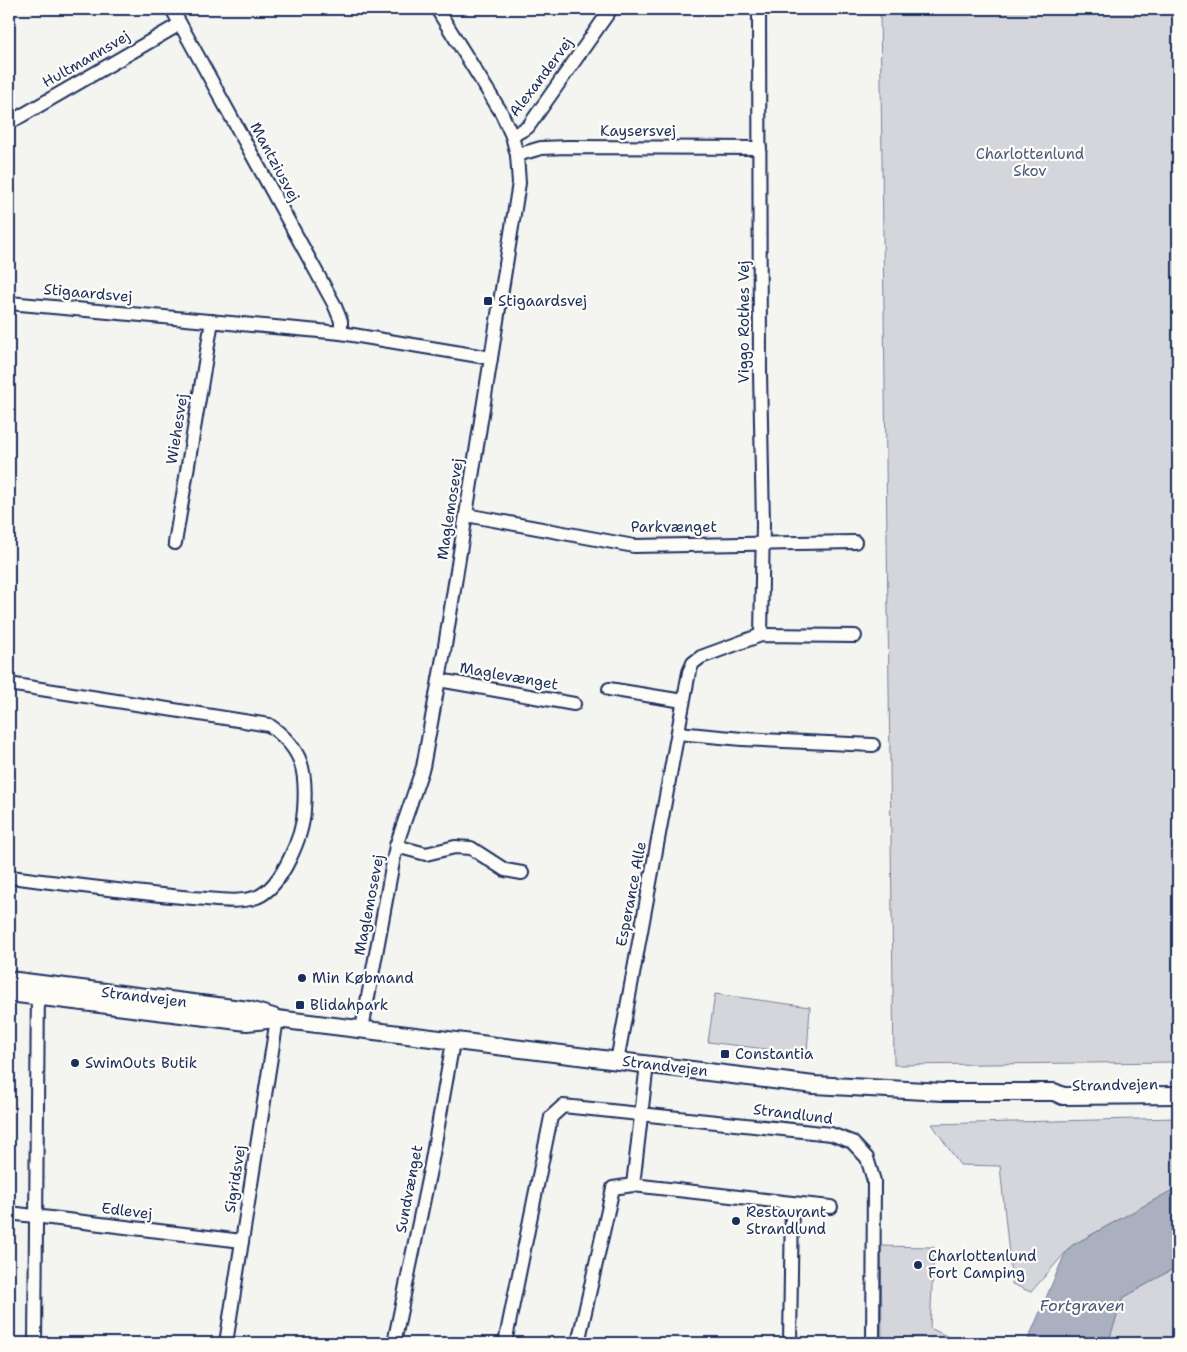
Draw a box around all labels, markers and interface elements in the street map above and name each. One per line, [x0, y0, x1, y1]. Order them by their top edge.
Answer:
street label: Hultmannsvej [39, 26, 133, 92]
street label: Alexandervej [505, 33, 577, 121]
street label: Mantziusvej [246, 119, 304, 205]
street label: Kaysersvej [600, 121, 676, 141]
park label: Charlottenlund Skov [976, 144, 1085, 181]
street label: Viggo Rothes Vej [734, 261, 754, 384]
street label: Stigaardsvej [43, 279, 133, 307]
place label: Stigaardsvej [498, 291, 587, 311]
marker: Stigaardsvej [482, 295, 494, 307]
street label: Wiehesvej [162, 392, 192, 466]
street label: Maglemosevej [432, 457, 468, 561]
street label: Parkvænget [631, 517, 717, 537]
street label: Maglevænget [458, 658, 560, 694]
street label: Esperance Alle [611, 840, 651, 948]
street label: Maglemosevej [349, 853, 389, 957]
place label: Min Købmand [312, 968, 414, 988]
marker: Min Købmand [296, 972, 308, 984]
street label: Strandvejen [100, 982, 188, 1012]
place label: Blidahpark [310, 995, 388, 1015]
marker: Blidahpark [294, 999, 306, 1011]
place label: Constantia [735, 1044, 814, 1064]
marker: Constantia [719, 1048, 731, 1060]
street label: Strandvejen [621, 1051, 709, 1081]
place label: SwimOuts Butik [85, 1053, 197, 1073]
marker: SwimOuts Butik [69, 1057, 81, 1069]
street label: Strandvejen [1072, 1074, 1158, 1096]
street label: Strandlund [752, 1099, 834, 1129]
street label: Sundvænget [391, 1143, 427, 1235]
street label: Sigridsvej [220, 1144, 250, 1214]
street label: Edlevej [100, 1198, 154, 1224]
place label: Restaurant Strandlund [746, 1202, 827, 1239]
marker: Restaurant Strandlund [730, 1215, 742, 1227]
place label: Charlottenlund Fort Camping [928, 1246, 1037, 1283]
marker: Charlottenlund Fort Camping [912, 1259, 924, 1271]
water label: Fortgraven [1039, 1295, 1125, 1316]

